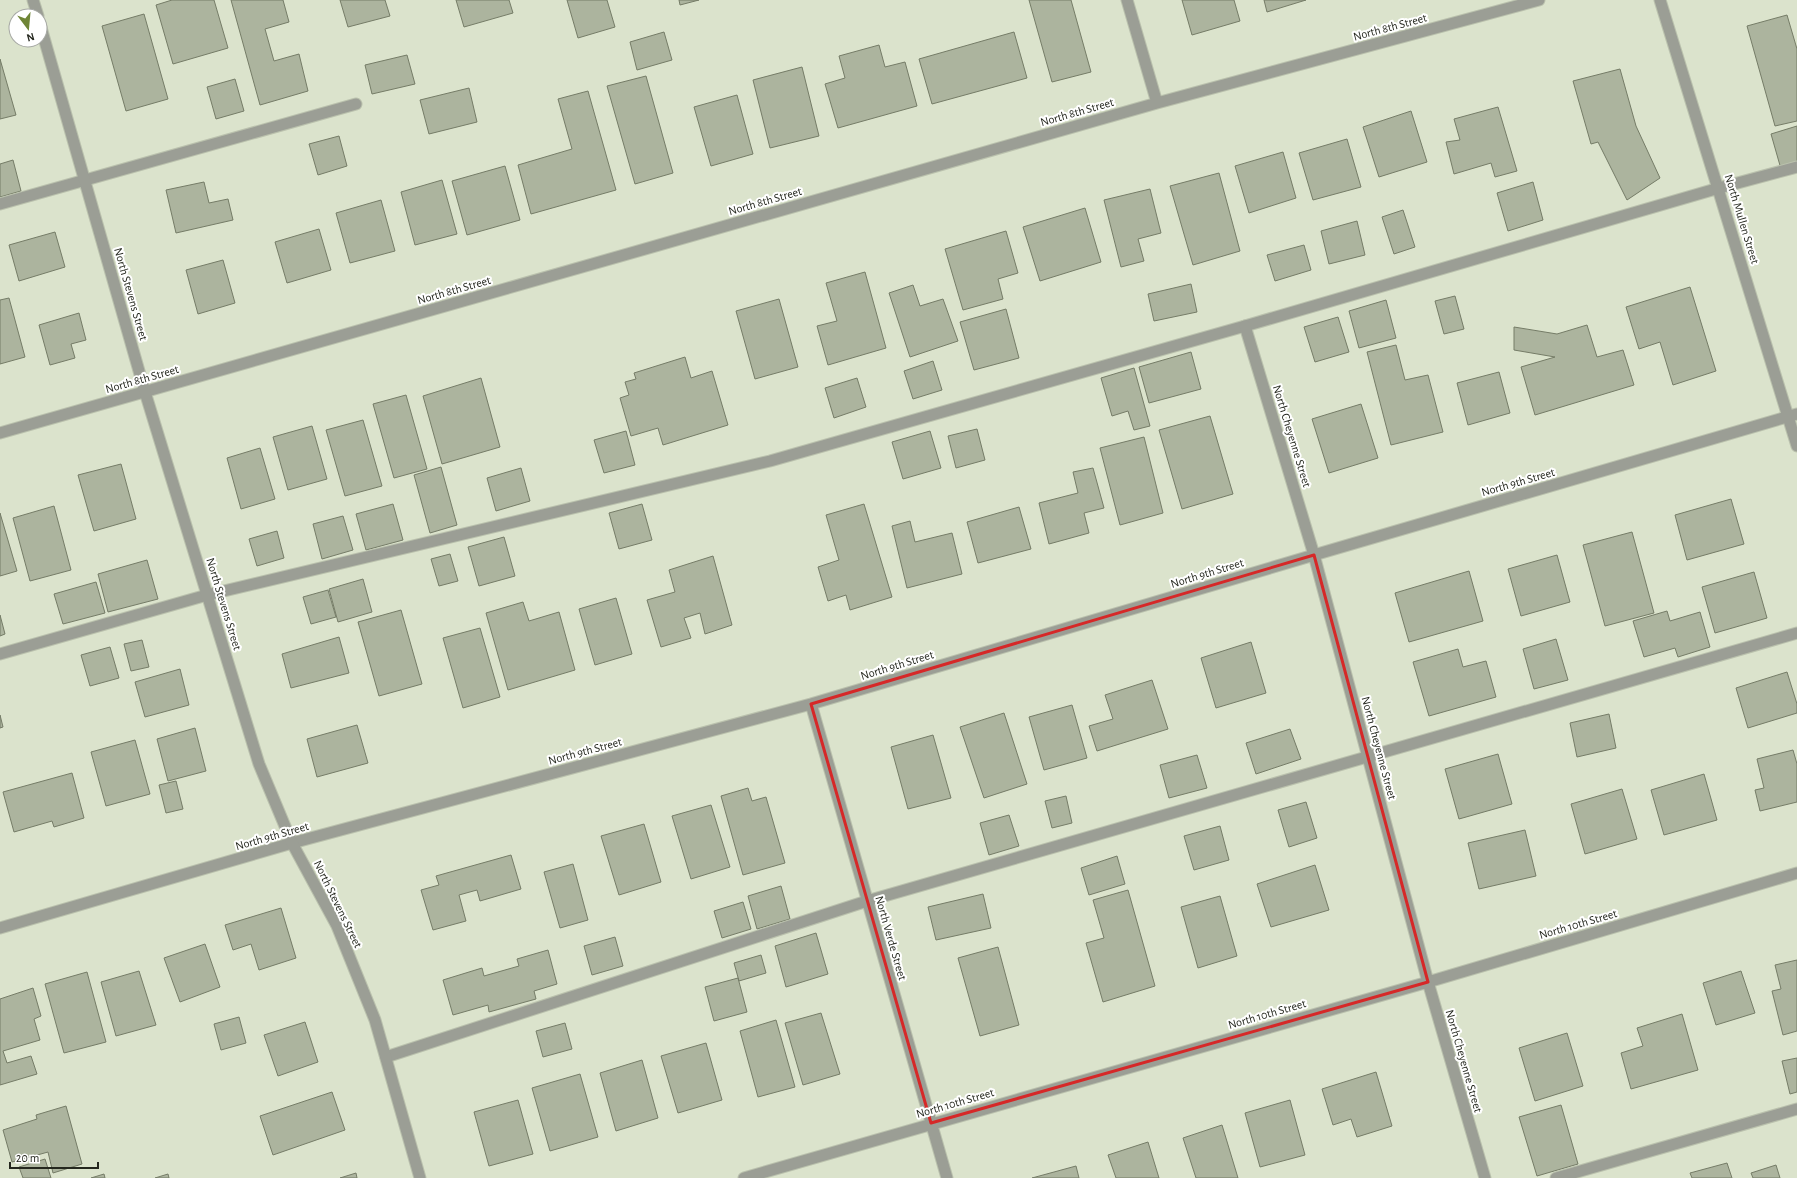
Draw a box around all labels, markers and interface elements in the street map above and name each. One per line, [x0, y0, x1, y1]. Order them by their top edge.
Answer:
north arrow [8, 8, 48, 48]
street label: North 8th Street [1352, 11, 1428, 43]
text: N [25, 31, 36, 43]
street label: North 8th Street [1039, 96, 1115, 128]
street label: North Mullen Street [1723, 173, 1761, 265]
street label: North 8th Street [727, 185, 803, 217]
street label: North Stevens Street [112, 246, 150, 342]
street label: North 8th Street [416, 274, 492, 306]
street label: North 8th Street [104, 363, 180, 395]
street label: North Cheyenne Street [1270, 383, 1313, 489]
street label: North 9th Street [1480, 466, 1556, 498]
street label: North Stevens Street [204, 556, 244, 652]
street label: North 9th Street [1169, 556, 1245, 590]
street label: North 9th Street [859, 648, 935, 682]
street label: North Cheyenne Street [1358, 695, 1399, 801]
street label: North 9th Street [547, 735, 623, 767]
street label: North 9th Street [234, 820, 310, 852]
street label: North Stevens Street [312, 858, 364, 950]
street label: North Verde Street [873, 894, 909, 982]
street label: North 10th Street [1538, 907, 1618, 941]
street label: North 10th Street [1227, 997, 1307, 1031]
street label: North Cheyenne Street [1443, 1008, 1484, 1114]
street label: North 10th Street [915, 1086, 995, 1120]
scale bar [10, 1144, 98, 1170]
text: 20 m [16, 1152, 39, 1164]

